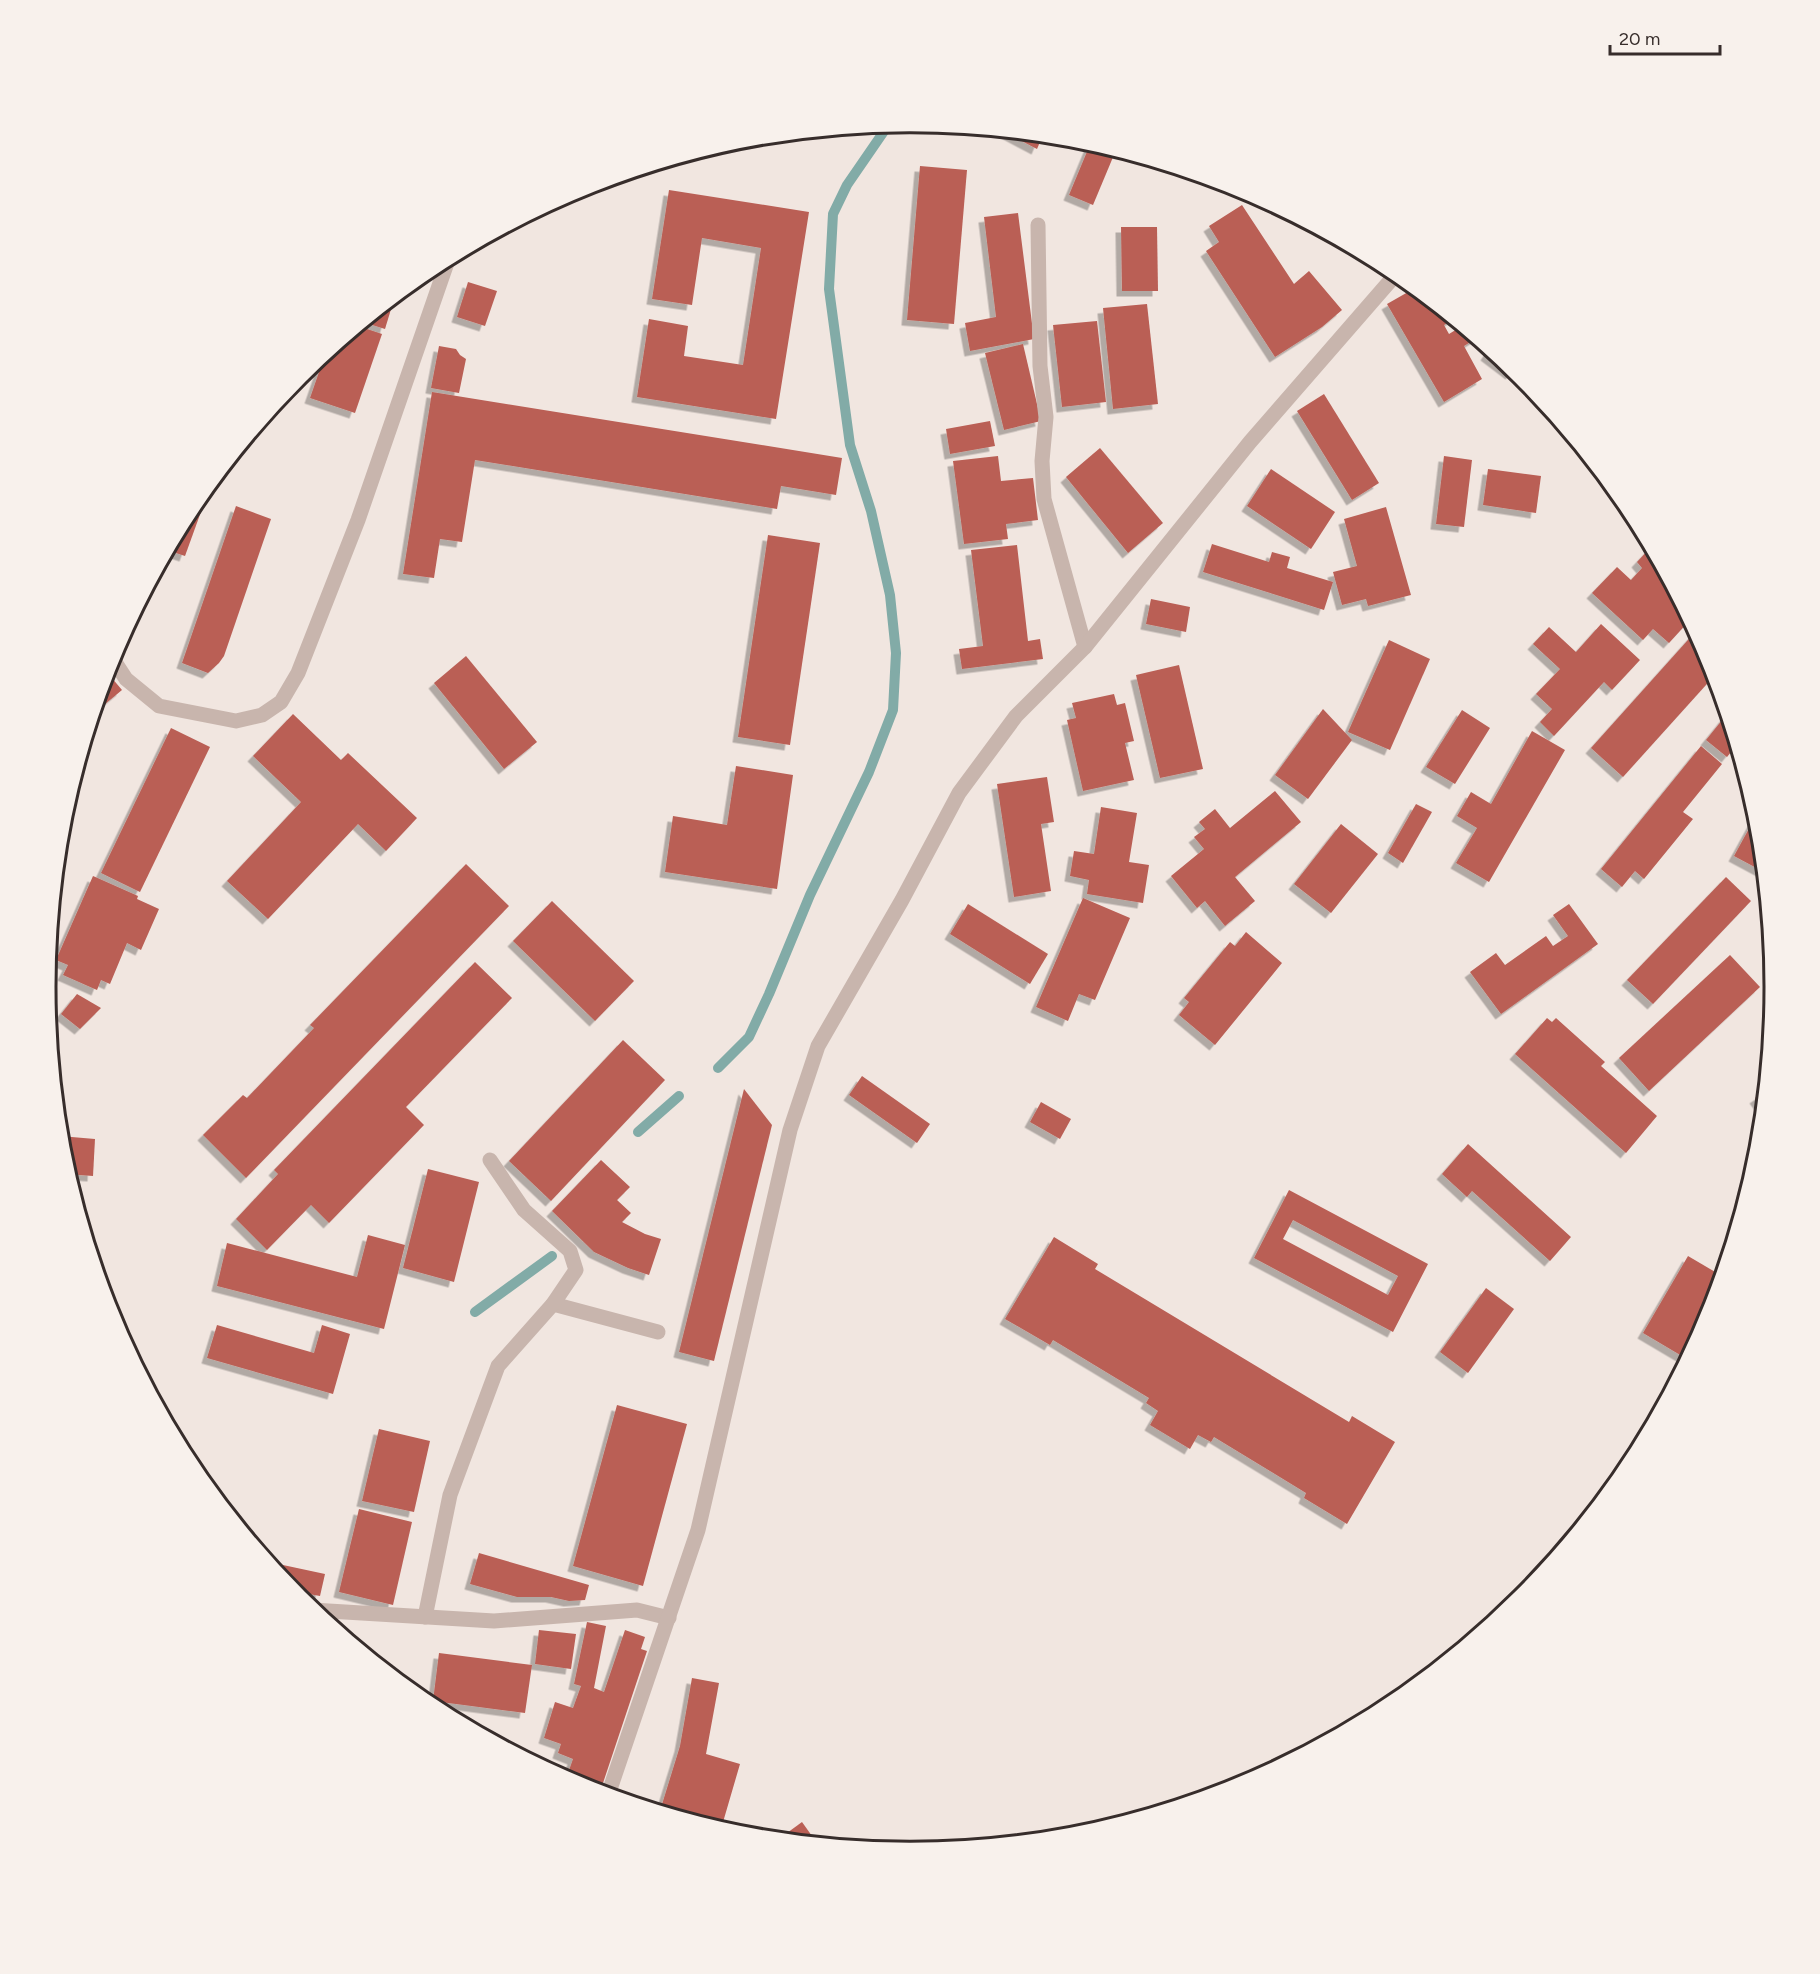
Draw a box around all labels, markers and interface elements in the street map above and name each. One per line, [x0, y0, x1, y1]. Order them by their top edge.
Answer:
scale bar [1610, 18, 1720, 56]
text: 20 m [1619, 28, 1660, 50]

